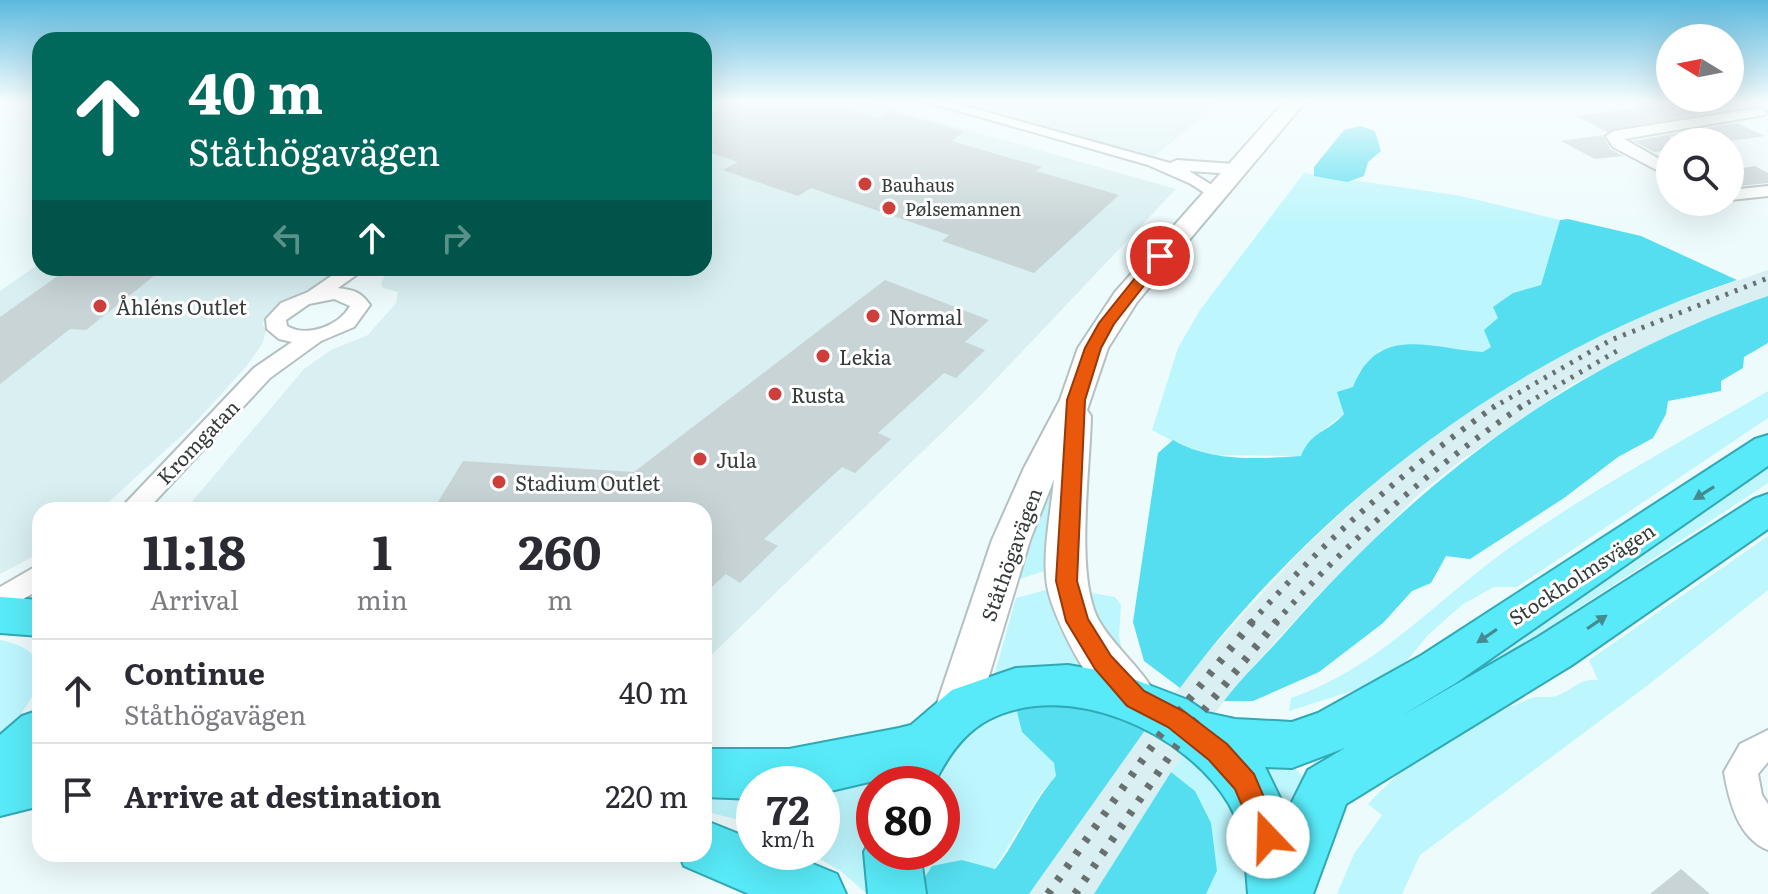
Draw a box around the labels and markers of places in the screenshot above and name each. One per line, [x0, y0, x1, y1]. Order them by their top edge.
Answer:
place label: Bauhaus [881, 171, 954, 198]
marker: Bauhaus [856, 175, 874, 193]
place label: Pølsemannen [905, 195, 1021, 222]
marker: Pølsemannen [880, 199, 898, 217]
pin [1126, 222, 1194, 290]
place label: Åhléns Outlet [116, 291, 247, 321]
marker: Åhléns Outlet [91, 297, 109, 315]
place label: Normal [889, 301, 963, 331]
marker: Normal [864, 307, 882, 325]
place label: Lekia [839, 341, 892, 371]
marker: Lekia [814, 347, 832, 365]
place label: Rusta [791, 379, 845, 409]
marker: Rusta [766, 385, 784, 403]
place label: Jula [716, 444, 757, 474]
marker: Jula [691, 450, 709, 468]
place label: Stadium Outlet [515, 467, 660, 497]
marker: Stadium Outlet [490, 473, 508, 491]

